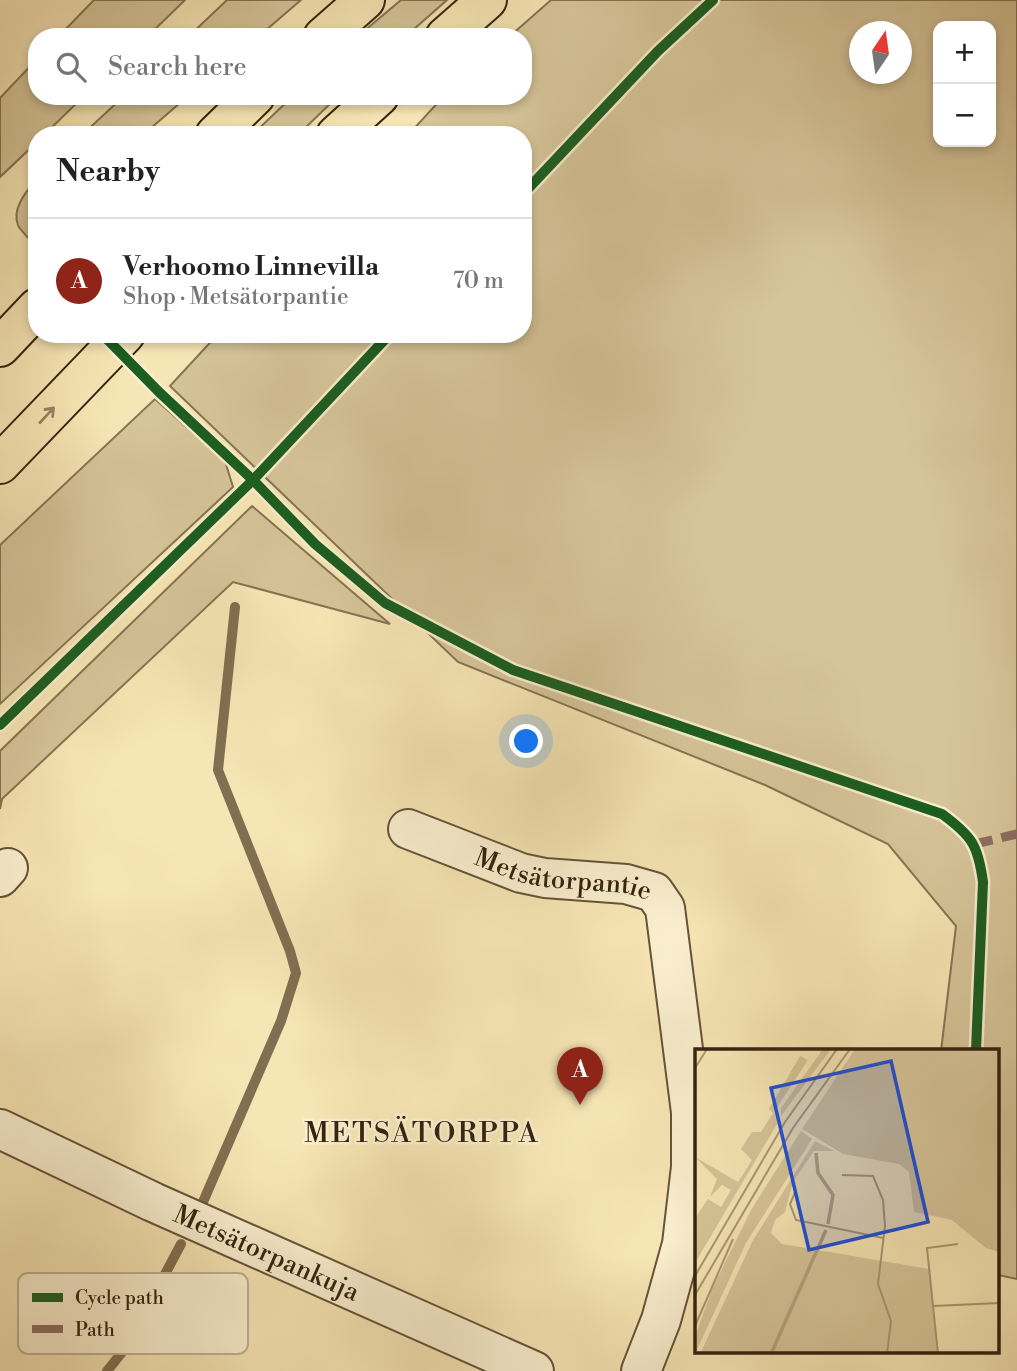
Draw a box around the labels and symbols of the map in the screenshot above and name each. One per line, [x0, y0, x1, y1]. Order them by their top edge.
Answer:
north arrow [849, 21, 912, 84]
one-way arrow [38, 407, 55, 424]
your location [509, 724, 543, 758]
street label: Metsätorpantie [470, 842, 655, 907]
pin: A [557, 1047, 603, 1105]
inset map [695, 1049, 1000, 1354]
district label: METSÄTORPPA [304, 1115, 540, 1151]
street label: Metsätorpankuja [168, 1198, 365, 1309]
legend [18, 1273, 248, 1354]
text: Cycle path [75, 1286, 164, 1310]
text: Path [75, 1318, 115, 1342]

